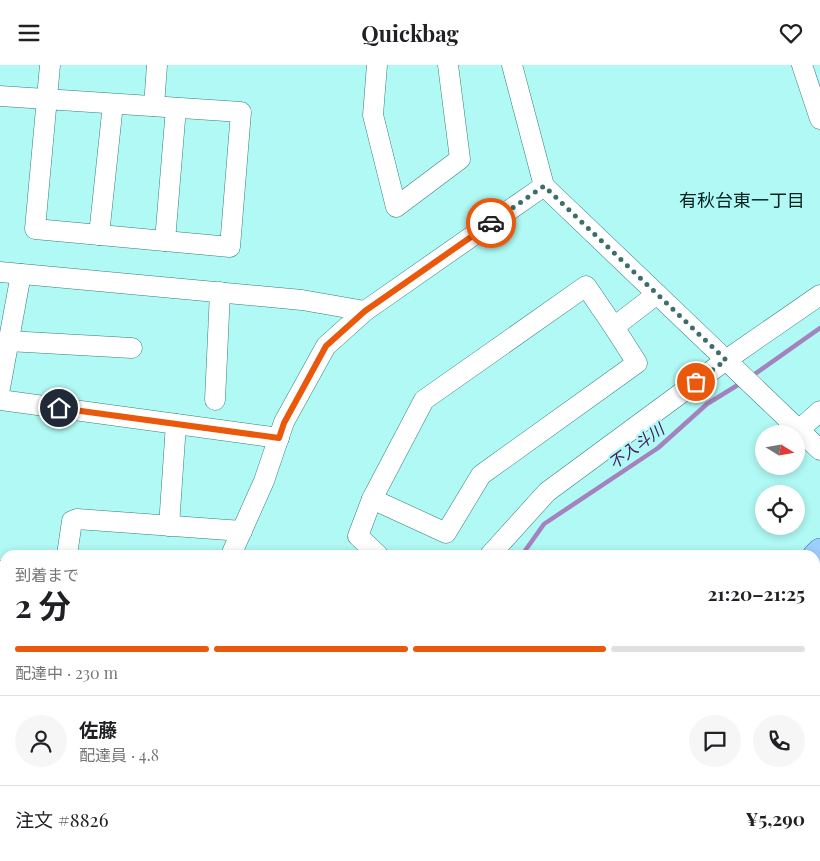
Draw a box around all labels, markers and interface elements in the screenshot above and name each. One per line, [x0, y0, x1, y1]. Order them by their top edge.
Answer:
text: Quickbag [361, 18, 459, 48]
icon: menu [15, 19, 43, 47]
icon: heart [777, 19, 805, 47]
district label: 有秋台東一丁目 [679, 188, 805, 212]
courier [466, 198, 516, 248]
icon: car [477, 209, 505, 237]
pin [675, 361, 717, 403]
icon: bag [682, 368, 710, 396]
pin [38, 387, 80, 429]
icon: home [45, 394, 73, 422]
water label: 不入斗川 [604, 417, 669, 473]
north arrow [755, 425, 805, 475]
map controls [755, 425, 805, 535]
button: locate [755, 485, 805, 535]
text: 到着まで [15, 564, 79, 585]
text: 21:20–21:25 [707, 580, 805, 606]
text: 2 分 [15, 583, 71, 626]
text: 配達中 · 230 m [15, 662, 118, 683]
button: person [15, 715, 67, 767]
button: chat [689, 715, 741, 767]
button: phone [753, 715, 805, 767]
text: 佐藤 [79, 716, 117, 742]
text: 配達員 · 4.8 [79, 744, 159, 765]
text: ¥5,290 [746, 805, 805, 831]
text: 注文 #8826 [15, 806, 109, 832]

